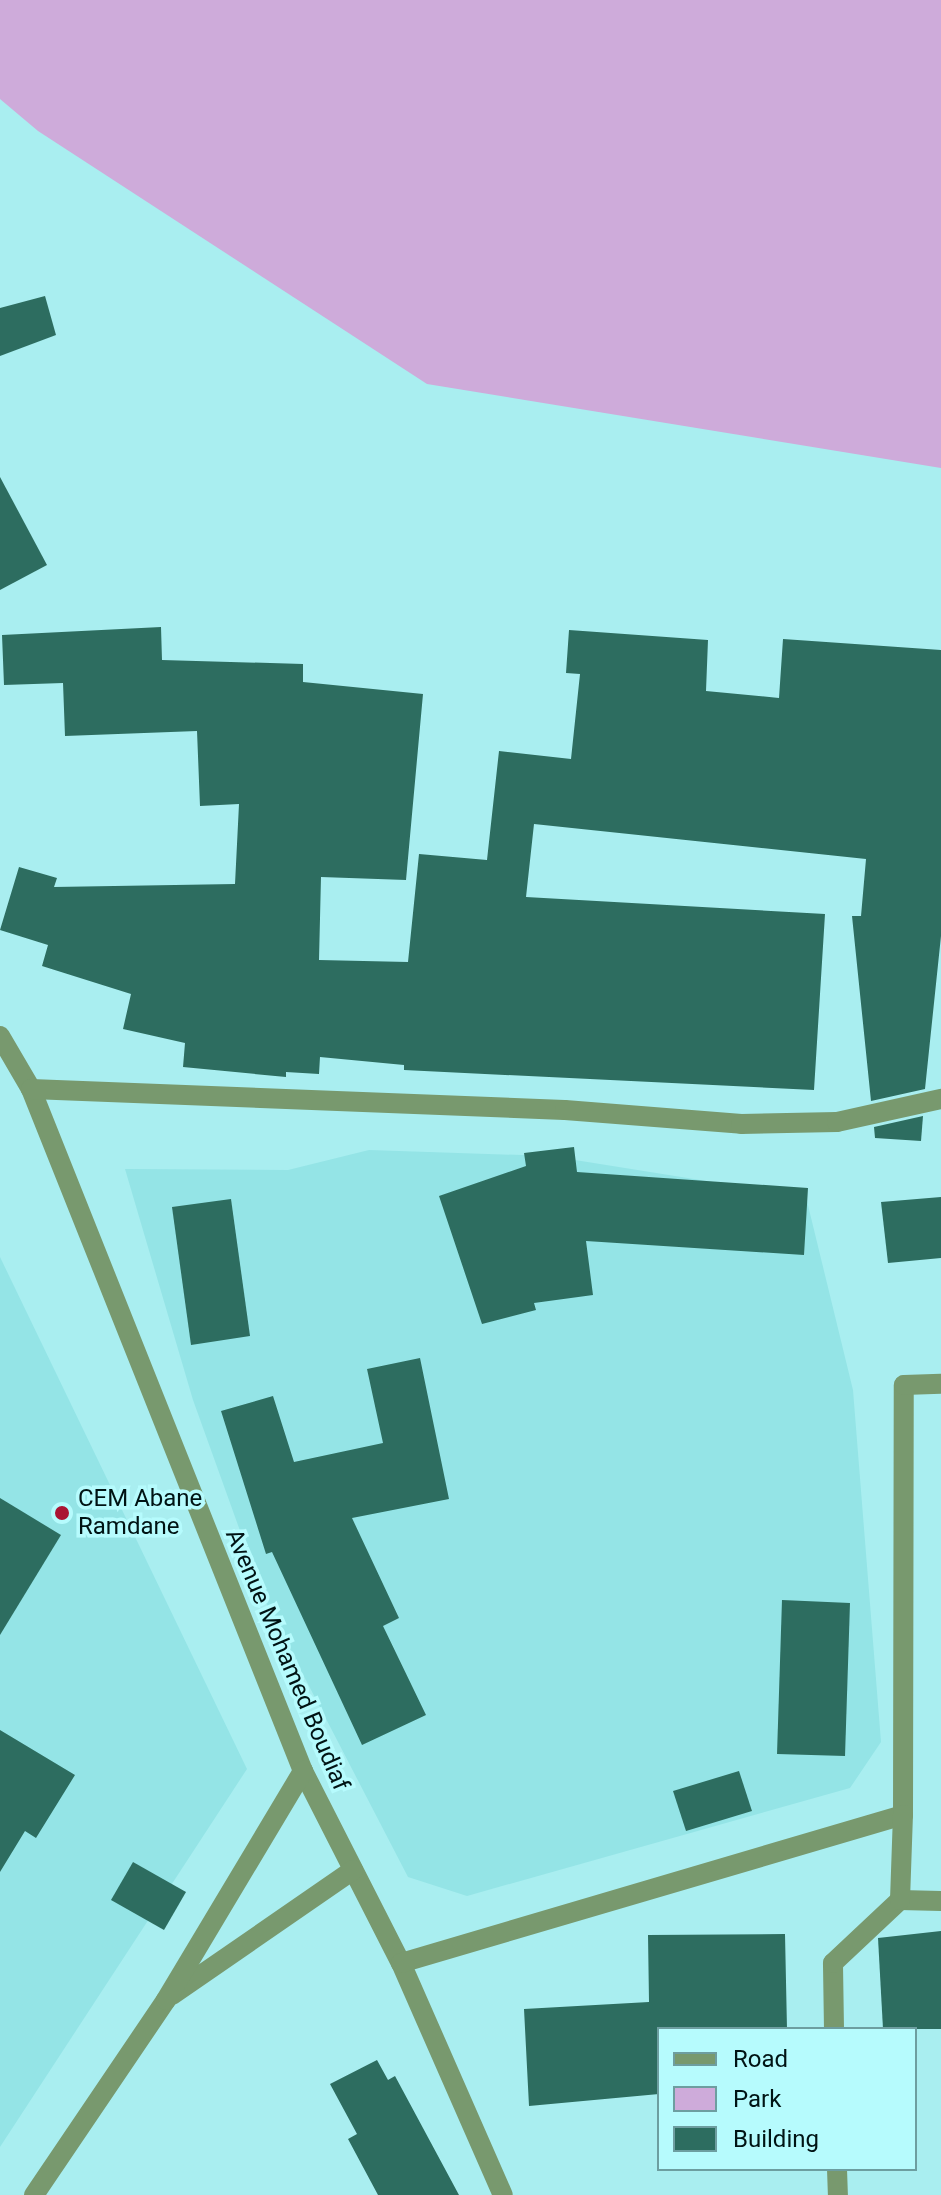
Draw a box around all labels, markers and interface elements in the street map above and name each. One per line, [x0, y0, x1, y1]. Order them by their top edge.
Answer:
place label: CEM Abane Ramdane [78, 1485, 202, 1541]
marker: CEM Abane Ramdane [53, 1504, 71, 1522]
street label: Avenue Mohamed Boudiaf [219, 1525, 355, 1795]
legend [657, 2027, 917, 2171]
text: Road [733, 2045, 788, 2073]
text: Park [733, 2085, 781, 2113]
text: Building [733, 2125, 819, 2153]

